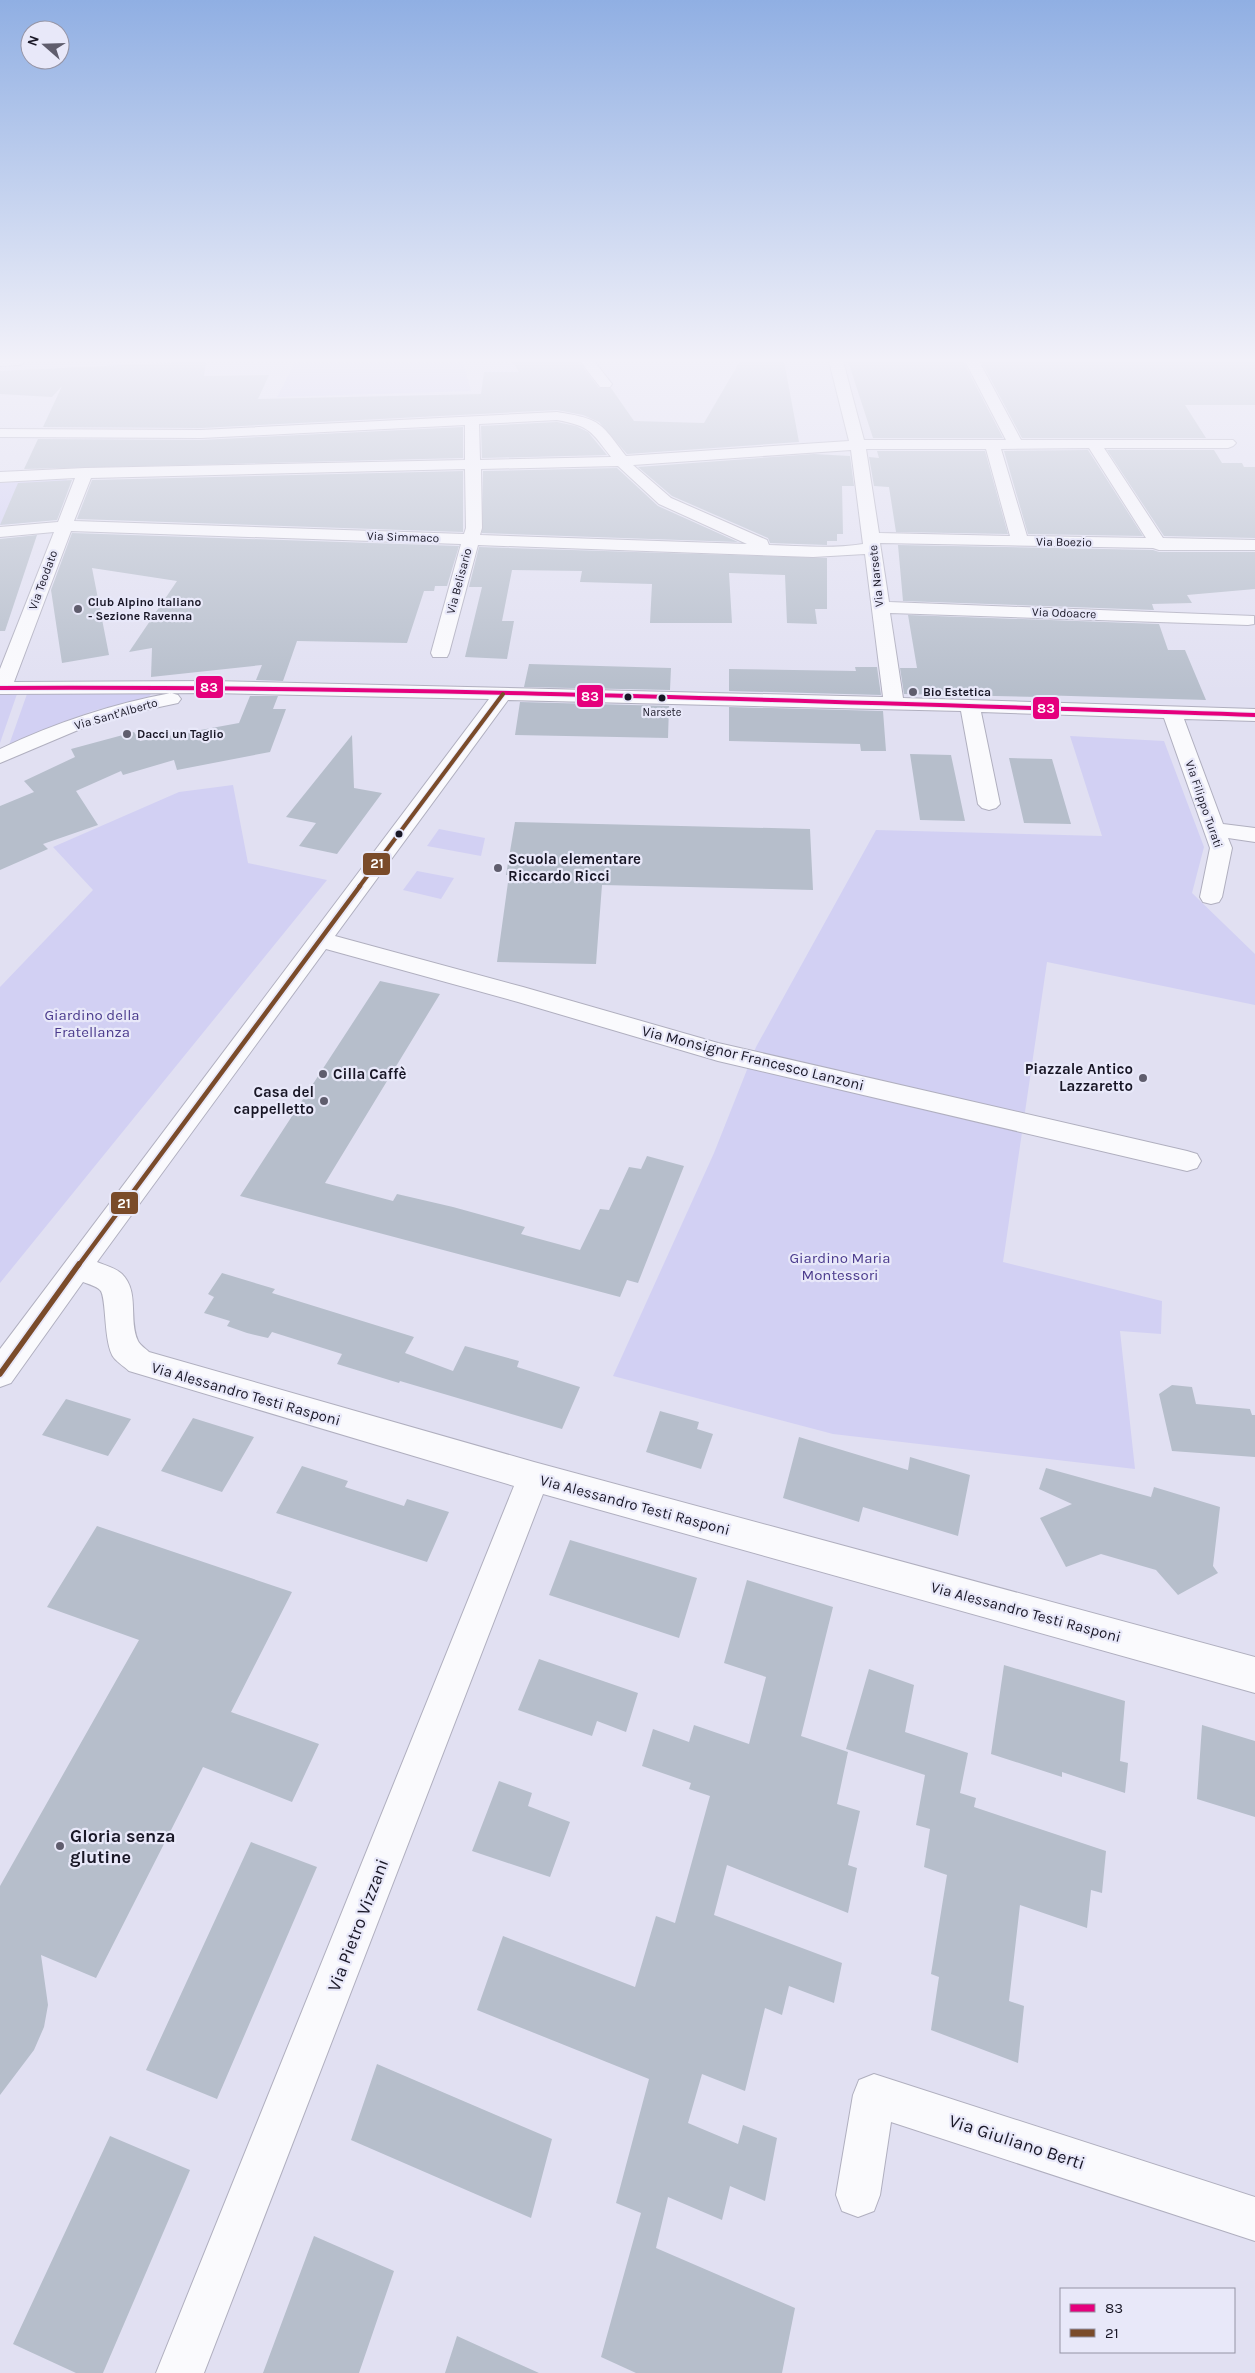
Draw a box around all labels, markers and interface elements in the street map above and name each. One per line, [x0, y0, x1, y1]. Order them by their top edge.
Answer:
north arrow [20, 20, 70, 70]
text: N [24, 33, 43, 48]
street label: Via Simmaco [367, 529, 439, 545]
street label: Via Boezio [1036, 535, 1092, 549]
street label: Via Narsete [866, 544, 886, 608]
street label: Via Belisario [443, 546, 475, 616]
street label: Via Teodato [26, 548, 60, 612]
place label: Club Alpino Italiano - Sezione Ravenna [88, 595, 201, 623]
marker: Club Alpino Italiano - Sezione Ravenna [72, 603, 84, 615]
street label: Via Odoacre [1032, 605, 1096, 621]
line badge: 83 [195, 675, 224, 699]
text: 83 [200, 679, 218, 696]
line badge: 83 [576, 684, 604, 708]
place label: Bio Estetica [923, 685, 991, 699]
marker: Bio Estetica [907, 686, 919, 698]
text: 83 [581, 688, 599, 705]
unlabelled marker [623, 692, 633, 702]
marker: Narsete [657, 693, 667, 703]
street label: Via Sant'Alberto [73, 695, 159, 733]
line badge: 83 [1032, 696, 1060, 720]
text: 83 [1037, 700, 1055, 717]
place label: Narsete [643, 706, 682, 719]
place label: Dacci un Taglio [137, 727, 224, 741]
marker: Dacci un Taglio [121, 728, 133, 740]
street label: Via Filippo Turati [1182, 758, 1226, 850]
unlabelled marker [394, 829, 404, 839]
place label: Scuola elementare Riccardo Ricci [508, 850, 641, 885]
line badge: 21 [362, 852, 391, 876]
text: 21 [370, 855, 384, 872]
marker: Scuola elementare Riccardo Ricci [492, 862, 504, 874]
park label: Giardino della Fratellanza [44, 1006, 140, 1041]
street label: Via Monsignor Francesco Lanzoni [640, 1022, 866, 1094]
place label: Piazzale Antico Lazzaretto [1025, 1060, 1133, 1095]
place label: Cilla Caffè [333, 1065, 406, 1083]
marker: Cilla Caffè [317, 1068, 329, 1080]
marker: Piazzale Antico Lazzaretto [1137, 1072, 1149, 1084]
place label: Casa del cappelletto [234, 1083, 314, 1118]
marker: Casa del cappelletto [318, 1095, 330, 1107]
line badge: 21 [110, 1191, 139, 1215]
text: 21 [117, 1195, 131, 1212]
park label: Giardino Maria Montessori [789, 1249, 891, 1284]
street label: Via Alessandro Testi Rasponi [149, 1358, 343, 1430]
street label: Via Alessandro Testi Rasponi [538, 1471, 732, 1539]
street label: Via Alessandro Testi Rasponi [929, 1578, 1123, 1646]
place label: Gloria senza glutine [70, 1825, 176, 1868]
marker: Gloria senza glutine [54, 1840, 66, 1852]
street label: Via Pietro Vizzani [323, 1856, 393, 1994]
street label: Via Giuliano Berti [946, 2110, 1088, 2174]
legend [1060, 2288, 1235, 2353]
text: 83 [1105, 2299, 1123, 2317]
text: 21 [1105, 2324, 1119, 2342]

